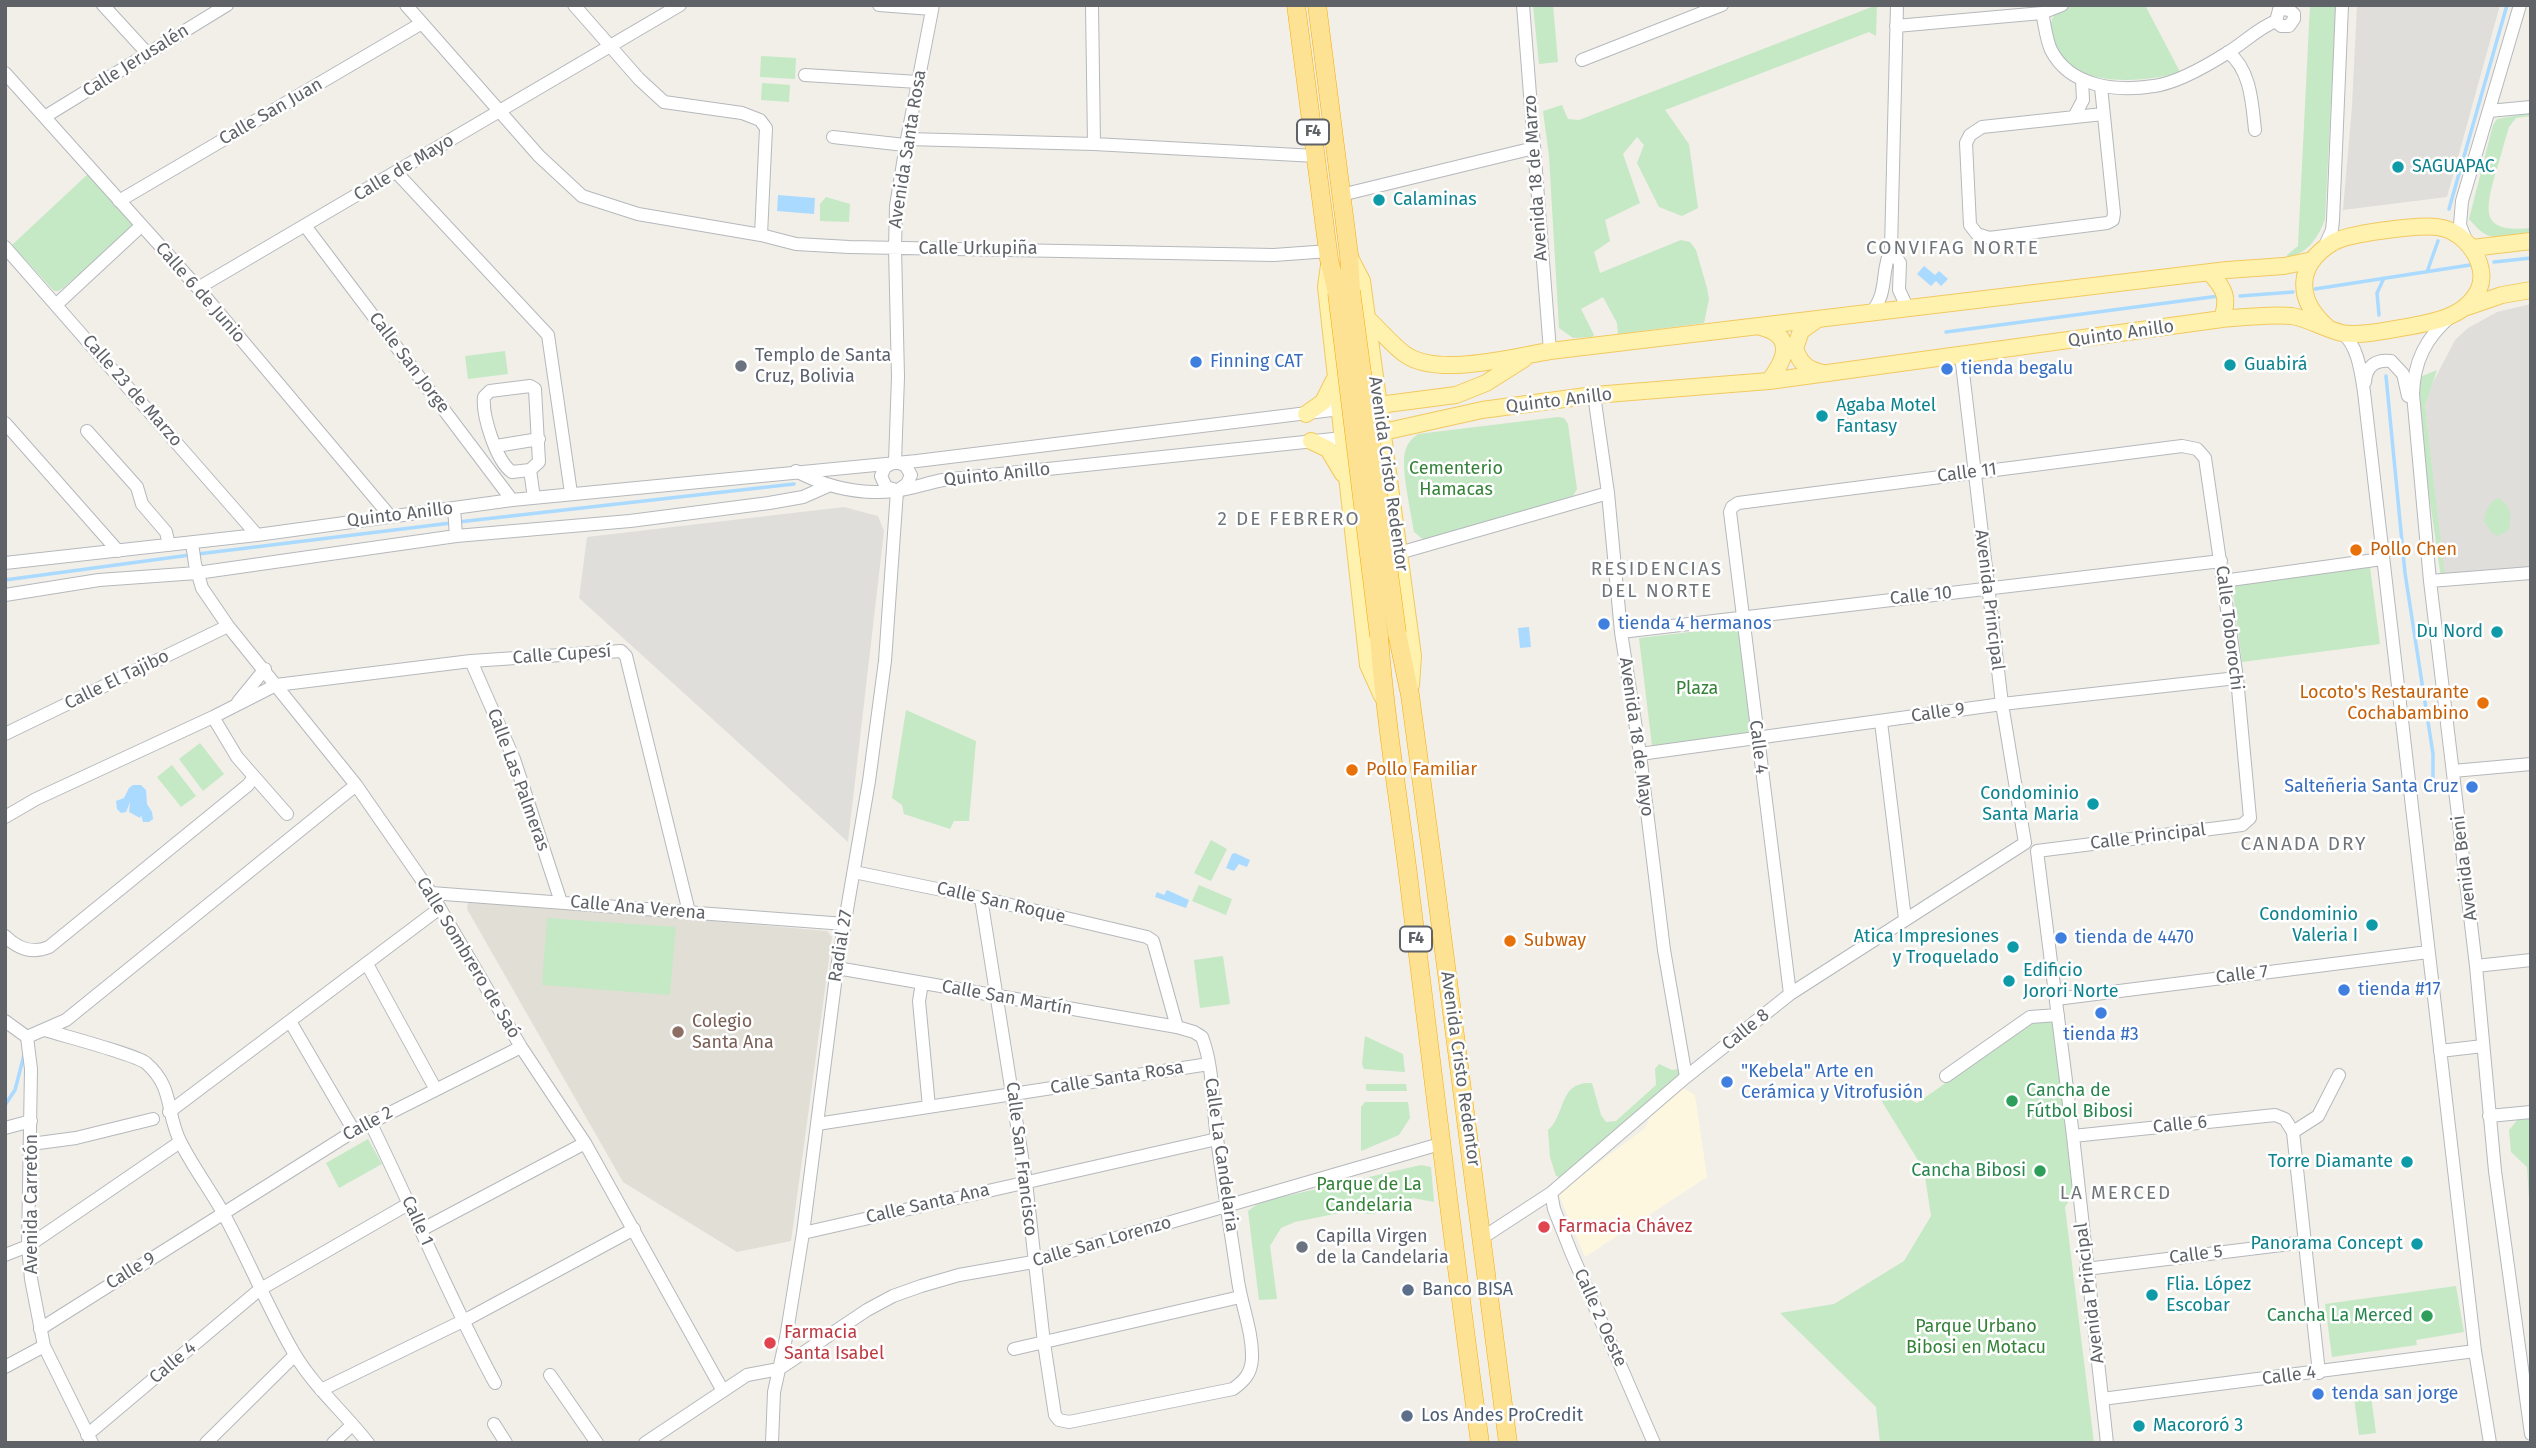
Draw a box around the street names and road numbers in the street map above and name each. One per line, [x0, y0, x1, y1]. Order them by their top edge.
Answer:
street label: Calle Jerusalén [79, 20, 193, 102]
street label: Avenida Santa Rosa [885, 68, 931, 230]
street label: Calle San Juan [215, 74, 327, 150]
street label: Avenida 18 de Marzo [1519, 94, 1553, 262]
road number: F4 [1297, 120, 1329, 144]
street label: Calle de Mayo [350, 130, 458, 206]
street label: Calle 6 de Junio [150, 238, 250, 348]
street label: Calle Urkupiña [918, 238, 1038, 260]
street label: Calle San Jorge [364, 308, 454, 418]
street label: Quinto Anillo [2067, 316, 2175, 352]
street label: Calle 23 de Marzo [78, 331, 186, 451]
street label: Avenida Cristo Redentor [1364, 375, 1412, 573]
street label: Quinto Anillo [1505, 384, 1613, 418]
street label: Quinto Anillo [943, 459, 1051, 491]
street label: Calle 11 [1936, 459, 1998, 487]
street label: Quinto Anillo [346, 498, 454, 532]
street label: Avenida Principal [1970, 528, 2008, 672]
street label: Calle Toborochi [2211, 564, 2247, 692]
street label: Calle 10 [1889, 582, 1953, 610]
street label: Calle Cupesí [512, 641, 612, 669]
street label: Calle El Tajibo [61, 645, 173, 715]
street label: Avenida 18 de Mayo [1614, 656, 1658, 818]
street label: Calle 9 [1910, 699, 1966, 727]
street label: Calle Las Palmeras [482, 706, 554, 854]
street label: Calle 4 [1744, 719, 1772, 775]
street label: Avenida Beni [2448, 814, 2482, 922]
street label: Calle Principal [2089, 819, 2207, 855]
street label: Calle Sombrero de Saó [411, 873, 525, 1043]
street label: Calle San Roque [934, 878, 1068, 928]
street label: Calle Ana Verena [569, 891, 707, 925]
street label: Radial 27 [825, 908, 857, 984]
road number: F4 [1400, 926, 1432, 951]
street label: Calle 7 [2215, 961, 2269, 989]
street label: Avenida Cristo Redentor [1436, 970, 1484, 1168]
street label: Calle San Martín [940, 976, 1074, 1020]
street label: Calle 8 [1718, 1004, 1774, 1056]
street label: Calle Santa Rosa [1049, 1057, 1185, 1099]
street label: Calle La Candelaria [1199, 1077, 1243, 1233]
street label: Calle San Francisco [1001, 1081, 1041, 1237]
street label: Calle 2 [339, 1102, 397, 1146]
street label: Calle 6 [2152, 1111, 2208, 1139]
street label: Avenida Carretón [21, 1134, 43, 1274]
street label: Calle Santa Ana [864, 1179, 992, 1229]
street label: Calle 1 [396, 1193, 438, 1249]
street label: Calle San Lorenzo [1030, 1212, 1174, 1272]
street label: Avenida Principal [2071, 1221, 2109, 1365]
street label: Calle 5 [2168, 1241, 2224, 1269]
street label: Calle 9 [102, 1248, 160, 1294]
street label: Calle 2 Oeste [1569, 1266, 1631, 1370]
street label: Calle 4 [145, 1337, 201, 1389]
street label: Calle 4 [2261, 1362, 2317, 1390]

